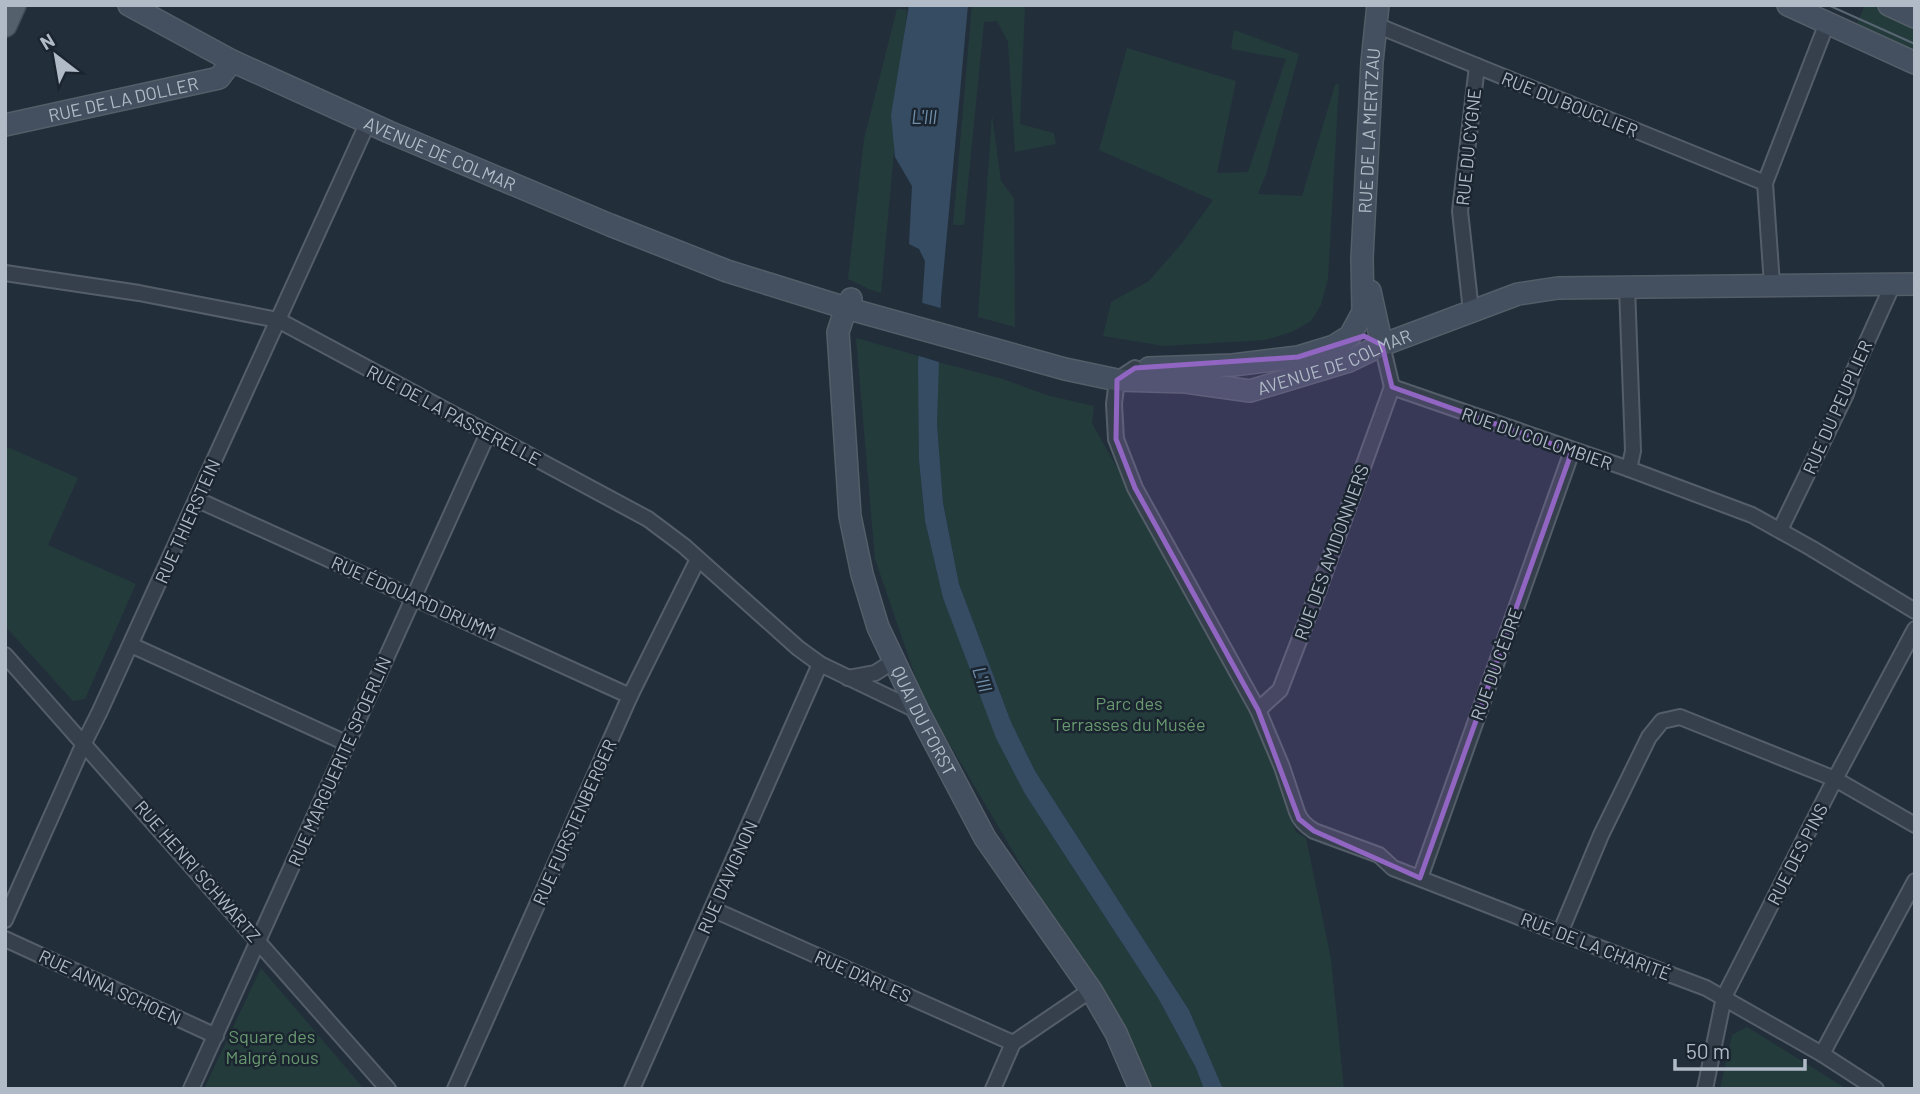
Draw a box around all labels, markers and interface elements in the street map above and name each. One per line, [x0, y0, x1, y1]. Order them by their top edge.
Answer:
north arrow [21, 21, 91, 91]
text: N [36, 28, 58, 54]
street label: RUE DE LA MERTZAU [1353, 47, 1384, 214]
street label: RUE DU BOUCLIER [1499, 67, 1641, 141]
street label: RUE DE LA DOLLER [46, 72, 200, 126]
street label: RUE DU CYGNE [1451, 87, 1485, 207]
water label: L'Ill [911, 105, 937, 128]
street label: AVENUE DE COLMAR [361, 111, 519, 195]
street label: AVENUE DE COLMAR [1254, 324, 1414, 399]
street label: RUE DU PEUPLIER [1798, 337, 1876, 477]
street label: RUE DE LA PASSERELLE [363, 360, 545, 470]
street label: RUE DU COLOMBIER [1459, 402, 1615, 474]
street label: RUE THIERSTEIN [150, 455, 224, 587]
street label: RUE DES AMIDONNIERS [1289, 461, 1373, 643]
street label: RUE ÉDOUARD DRUMM [328, 551, 500, 643]
street label: RUE DU CÈDRE [1465, 605, 1527, 723]
street label: RUE MARGUERITE SPOERLIN [283, 653, 395, 869]
street label: QUAI DU FORST [887, 662, 961, 779]
water label: L'Ill [968, 663, 998, 695]
park label: Parc des Terrasses du Musée [1052, 692, 1206, 735]
street label: RUE FURSTENBERGER [527, 736, 621, 908]
street label: RUE HENRI SCHWARTZ [130, 796, 266, 946]
street label: RUE DES PINS [1762, 799, 1832, 909]
street label: RUE D'AVIGNON [692, 817, 762, 937]
street label: RUE DE LA CHARITÉ [1518, 907, 1674, 985]
street label: RUE ANNA SCHOEN [35, 944, 185, 1030]
street label: RUE D'ARLES [811, 945, 915, 1007]
park label: Square des Malgré nous [225, 1025, 319, 1068]
scale bar [1675, 1028, 1804, 1072]
text: 50 m [1686, 1038, 1730, 1063]

